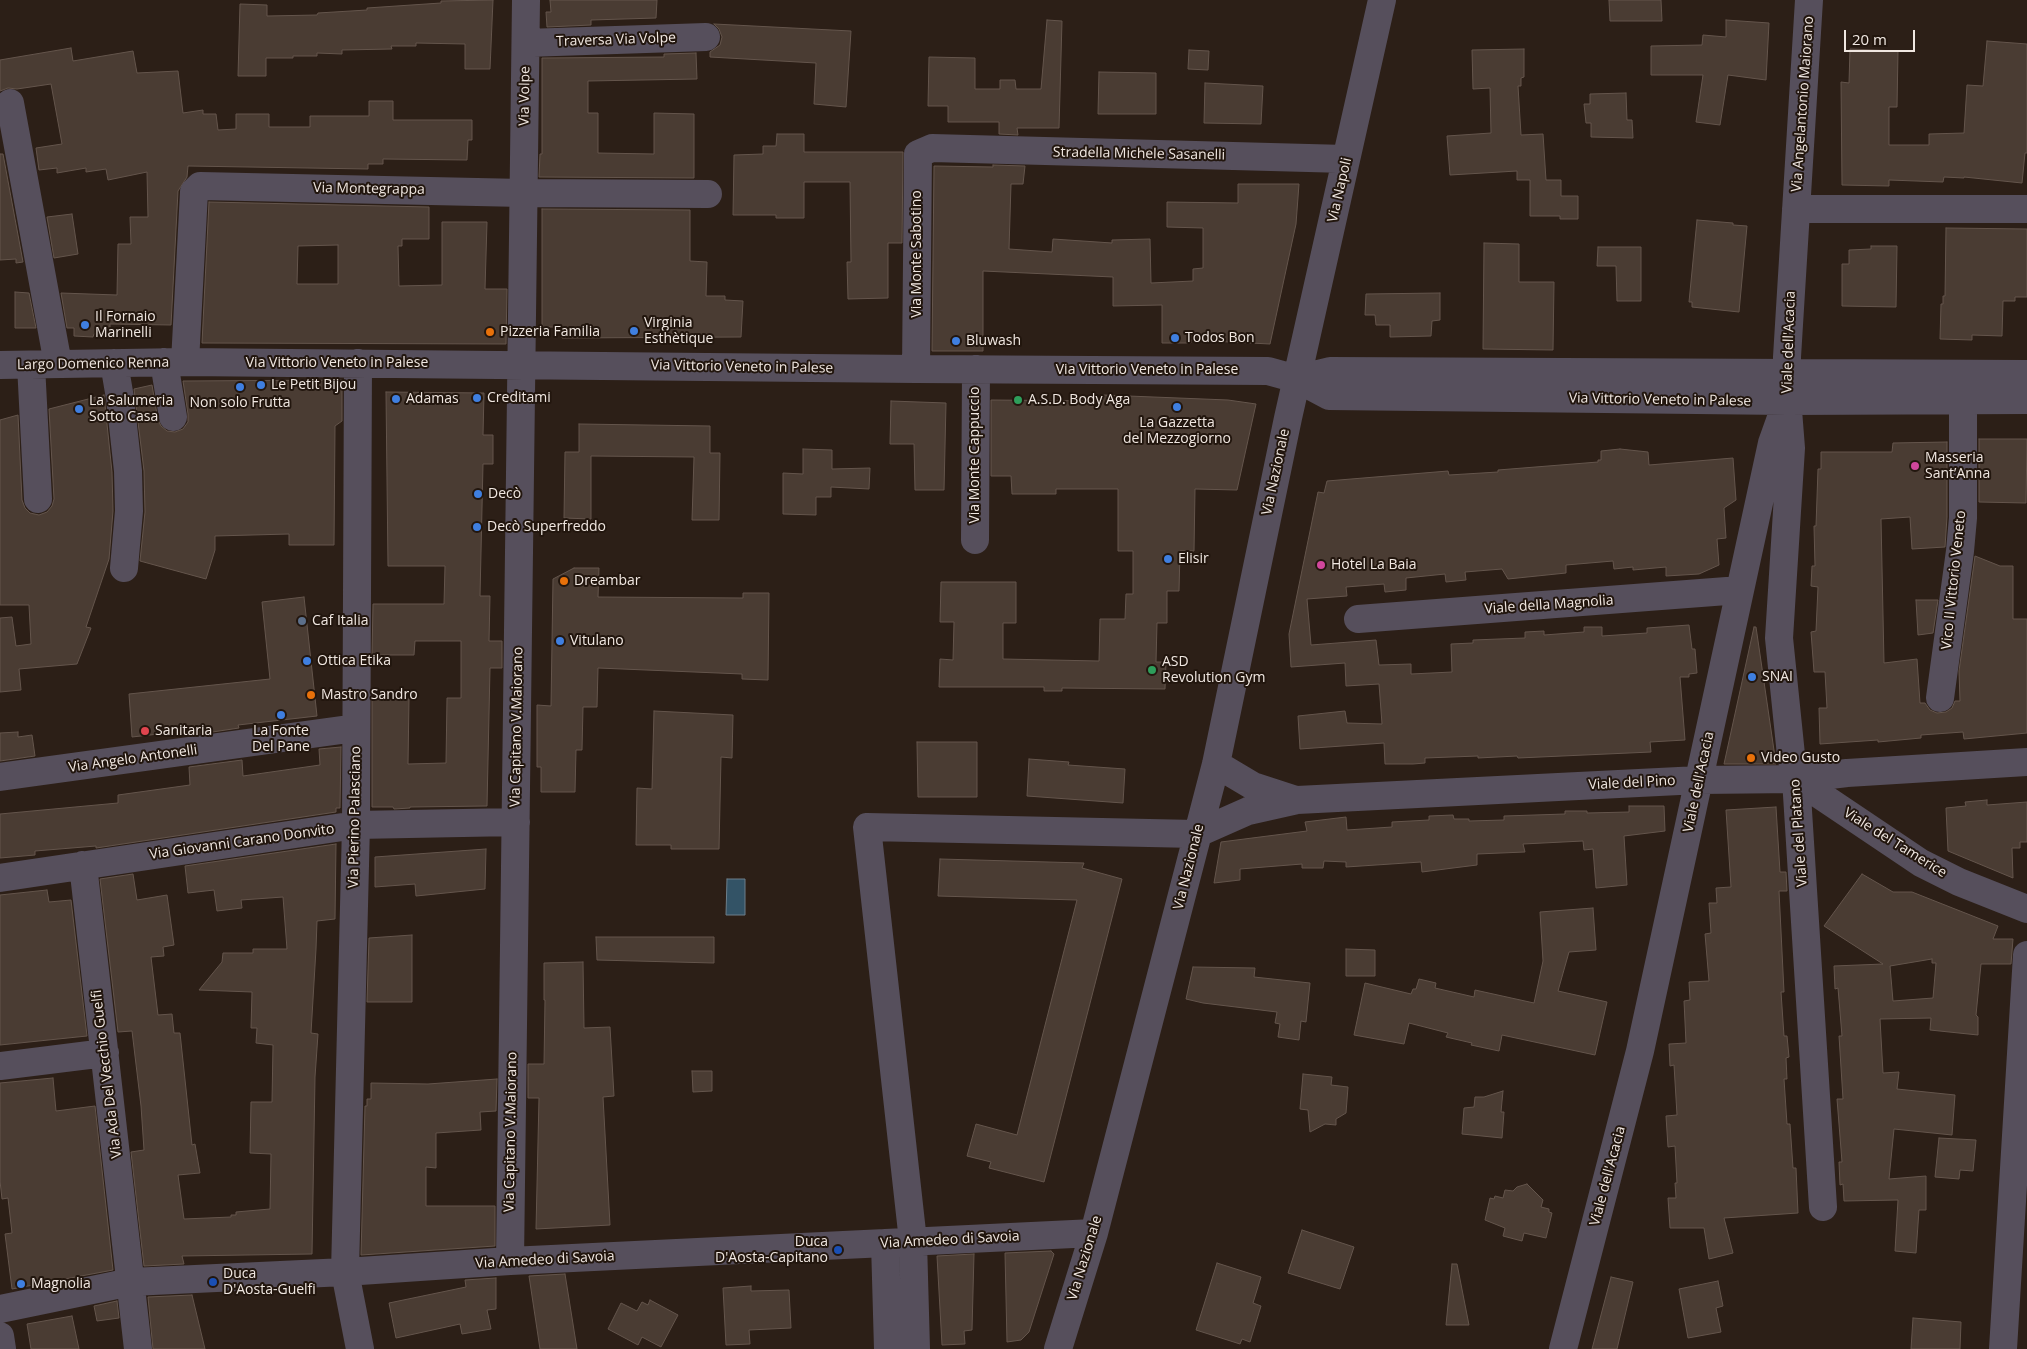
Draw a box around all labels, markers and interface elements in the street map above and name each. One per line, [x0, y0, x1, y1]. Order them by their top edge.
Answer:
street label: Via Angelantonio Maiorano [1788, 15, 1818, 193]
scale bar [1847, 20, 1918, 52]
text: 20 m [1852, 29, 1887, 49]
street label: Traversa Via Volpe [556, 30, 676, 50]
street label: Via Volpe [516, 66, 534, 126]
street label: Stradella Michele Sasanelli [1053, 144, 1225, 164]
street label: Via Napoli [1324, 156, 1356, 224]
street label: Via Montegrappa [313, 180, 425, 198]
street label: Via Monte Sabotino [909, 190, 925, 318]
street label: Viale dell'Acacia [1779, 290, 1799, 394]
place label: Il Fornaio Marinelli [95, 309, 156, 342]
place label: Virginia Esthètique [644, 315, 713, 348]
marker: Il Fornaio Marinelli [79, 319, 91, 331]
place label: Pizzeria Familia [500, 324, 600, 340]
marker: Virginia Esthètique [628, 325, 640, 337]
marker: Pizzeria Familia [484, 326, 496, 338]
place label: Todos Bon [1185, 330, 1254, 346]
marker: Todos Bon [1169, 332, 1181, 344]
place label: Bluwash [966, 333, 1021, 349]
marker: Bluwash [950, 335, 962, 347]
street label: Largo Domenico Renna [17, 354, 169, 374]
street label: Via Vittorio Veneto in Palese [246, 355, 428, 371]
street label: Via Vittorio Veneto in Palese [651, 357, 833, 377]
street label: Via Vittorio Veneto in Palese [1056, 362, 1238, 378]
place label: Le Petit Bijou [271, 377, 356, 393]
marker: Le Petit Bijou [255, 379, 267, 391]
marker: Non solo Frutta [234, 381, 246, 393]
street label: Via Monte Cappuccio [967, 386, 983, 524]
place label: Creditami [487, 390, 551, 406]
street label: Via Vittorio Veneto in Palese [1569, 390, 1751, 410]
place label: Adamas [406, 391, 459, 407]
marker: Creditami [471, 392, 483, 404]
place label: A.S.D. Body Aga [1028, 392, 1130, 408]
place label: La Salumeria Sotto Casa [89, 393, 173, 426]
marker: Adamas [390, 393, 402, 405]
marker: A.S.D. Body Aga [1012, 394, 1024, 406]
place label: Non solo Frutta [189, 395, 291, 411]
marker: La Gazzetta del Mezzogiorno [1171, 401, 1183, 413]
marker: La Salumeria Sotto Casa [73, 403, 85, 415]
place label: La Gazzetta del Mezzogiorno [1123, 415, 1231, 448]
street label: Via Nazionale [1259, 427, 1293, 517]
place label: Masseria Sant’Anna [1925, 450, 1990, 482]
marker: Masseria Sant’Anna [1909, 460, 1921, 472]
place label: Decò [488, 486, 521, 502]
marker: Decò [472, 488, 484, 500]
street label: Vico II Vittorio Veneto [1938, 510, 1970, 650]
place label: Decò Superfreddo [487, 519, 606, 535]
marker: Decò Superfreddo [471, 521, 483, 533]
place label: Elisir [1178, 551, 1209, 567]
marker: Elisir [1162, 553, 1174, 565]
place label: Hotel La Baia [1331, 557, 1417, 573]
marker: Hotel La Baia [1315, 559, 1327, 571]
place label: Dreambar [574, 573, 641, 589]
marker: Dreambar [558, 575, 570, 587]
street label: Viale della Magnolia [1484, 592, 1614, 618]
place label: Caf Italia [312, 613, 368, 629]
marker: Caf Italia [296, 615, 308, 627]
place label: Vitulano [570, 633, 624, 649]
marker: Vitulano [554, 635, 566, 647]
street label: Via Capitano V.Maiorano [507, 647, 527, 807]
place label: Ottica Etika [317, 653, 391, 669]
place label: ASD Revolution Gym [1162, 654, 1265, 686]
marker: Ottica Etika [301, 655, 313, 667]
marker: ASD Revolution Gym [1146, 664, 1158, 676]
place label: SNAI [1762, 669, 1793, 685]
marker: SNAI [1746, 671, 1758, 683]
place label: Mastro Sandro [321, 687, 418, 703]
marker: Mastro Sandro [305, 689, 317, 701]
marker: La Fonte Del Pane [275, 709, 287, 721]
place label: Sanitaria [155, 723, 212, 739]
place label: La Fonte Del Pane [252, 723, 310, 756]
marker: Sanitaria [139, 725, 151, 737]
street label: Viale dell'Acacia [1680, 730, 1718, 834]
street label: Via Angelo Antonelli [68, 742, 198, 776]
street label: Via Pierino Palasciano [345, 746, 365, 888]
place label: Video Gusto [1761, 750, 1840, 766]
marker: Video Gusto [1745, 752, 1757, 764]
street label: Viale del Pino [1588, 772, 1676, 794]
street label: Viale del Platano [1787, 779, 1811, 887]
street label: Viale del Tamerice [1840, 804, 1950, 882]
street label: Via Giovanni Carano Donvito [149, 821, 335, 863]
street label: Via Nazionale [1170, 822, 1208, 912]
street label: Via Ada Del Vecchio Guelfi [88, 989, 126, 1159]
street label: Via Capitano V.Maiorano [501, 1052, 521, 1212]
street label: Viale dell'Acacia [1587, 1124, 1629, 1228]
street label: Via Nazionale [1064, 1214, 1106, 1302]
street label: Via Amedeo di Savoia [880, 1228, 1020, 1252]
place label: Duca D'Aosta-Capitano [715, 1234, 828, 1266]
marker: Duca D'Aosta-Capitano [832, 1244, 844, 1256]
street label: Via Amedeo di Savoia [475, 1248, 615, 1272]
place label: Duca D'Aosta-Guelfi [223, 1266, 316, 1298]
place label: Magnolia [31, 1276, 91, 1292]
marker: Duca D'Aosta-Guelfi [207, 1276, 219, 1288]
marker: Magnolia [15, 1278, 27, 1290]

